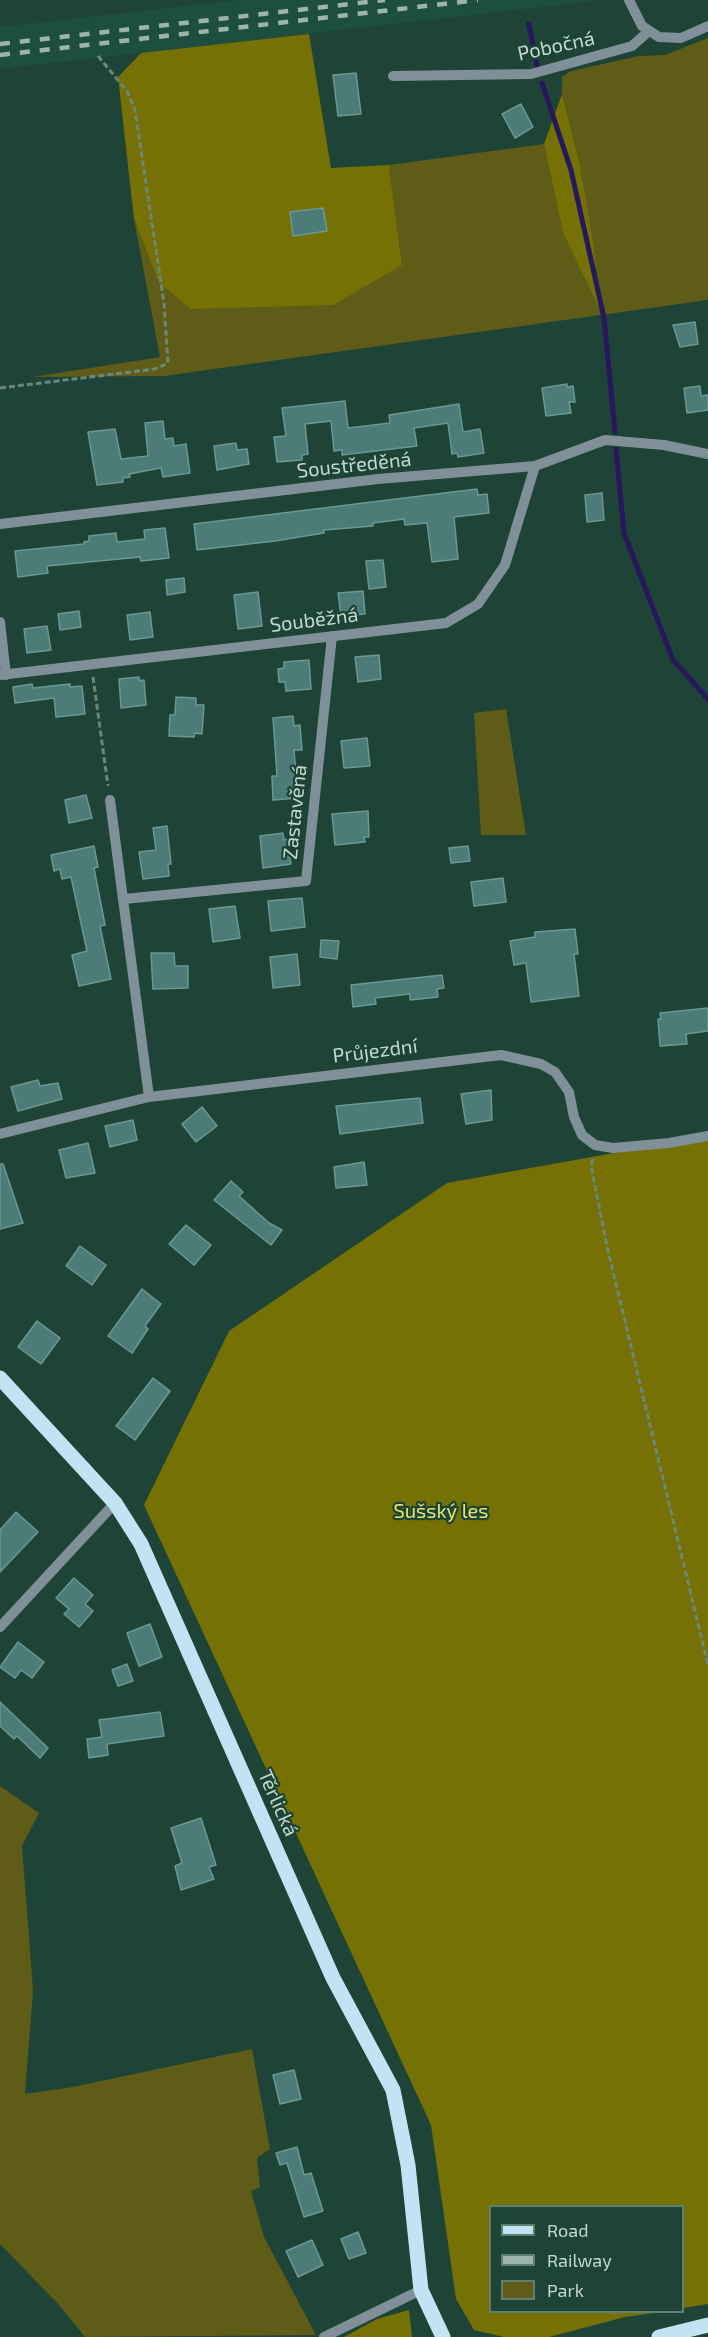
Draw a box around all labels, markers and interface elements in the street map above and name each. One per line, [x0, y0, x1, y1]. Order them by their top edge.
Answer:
street label: Pobočná [515, 26, 597, 66]
street label: Soustředěná [296, 447, 412, 483]
street label: Souběžná [268, 603, 360, 637]
street label: Zastavěná [278, 764, 312, 860]
street label: Průjezdní [331, 1034, 419, 1068]
park label: Sušský les [394, 1499, 488, 1523]
street label: Těrlická [253, 1766, 303, 1840]
legend [489, 2205, 684, 2313]
text: Road [547, 2219, 588, 2241]
text: Railway [547, 2249, 612, 2271]
text: Park [547, 2279, 584, 2301]

